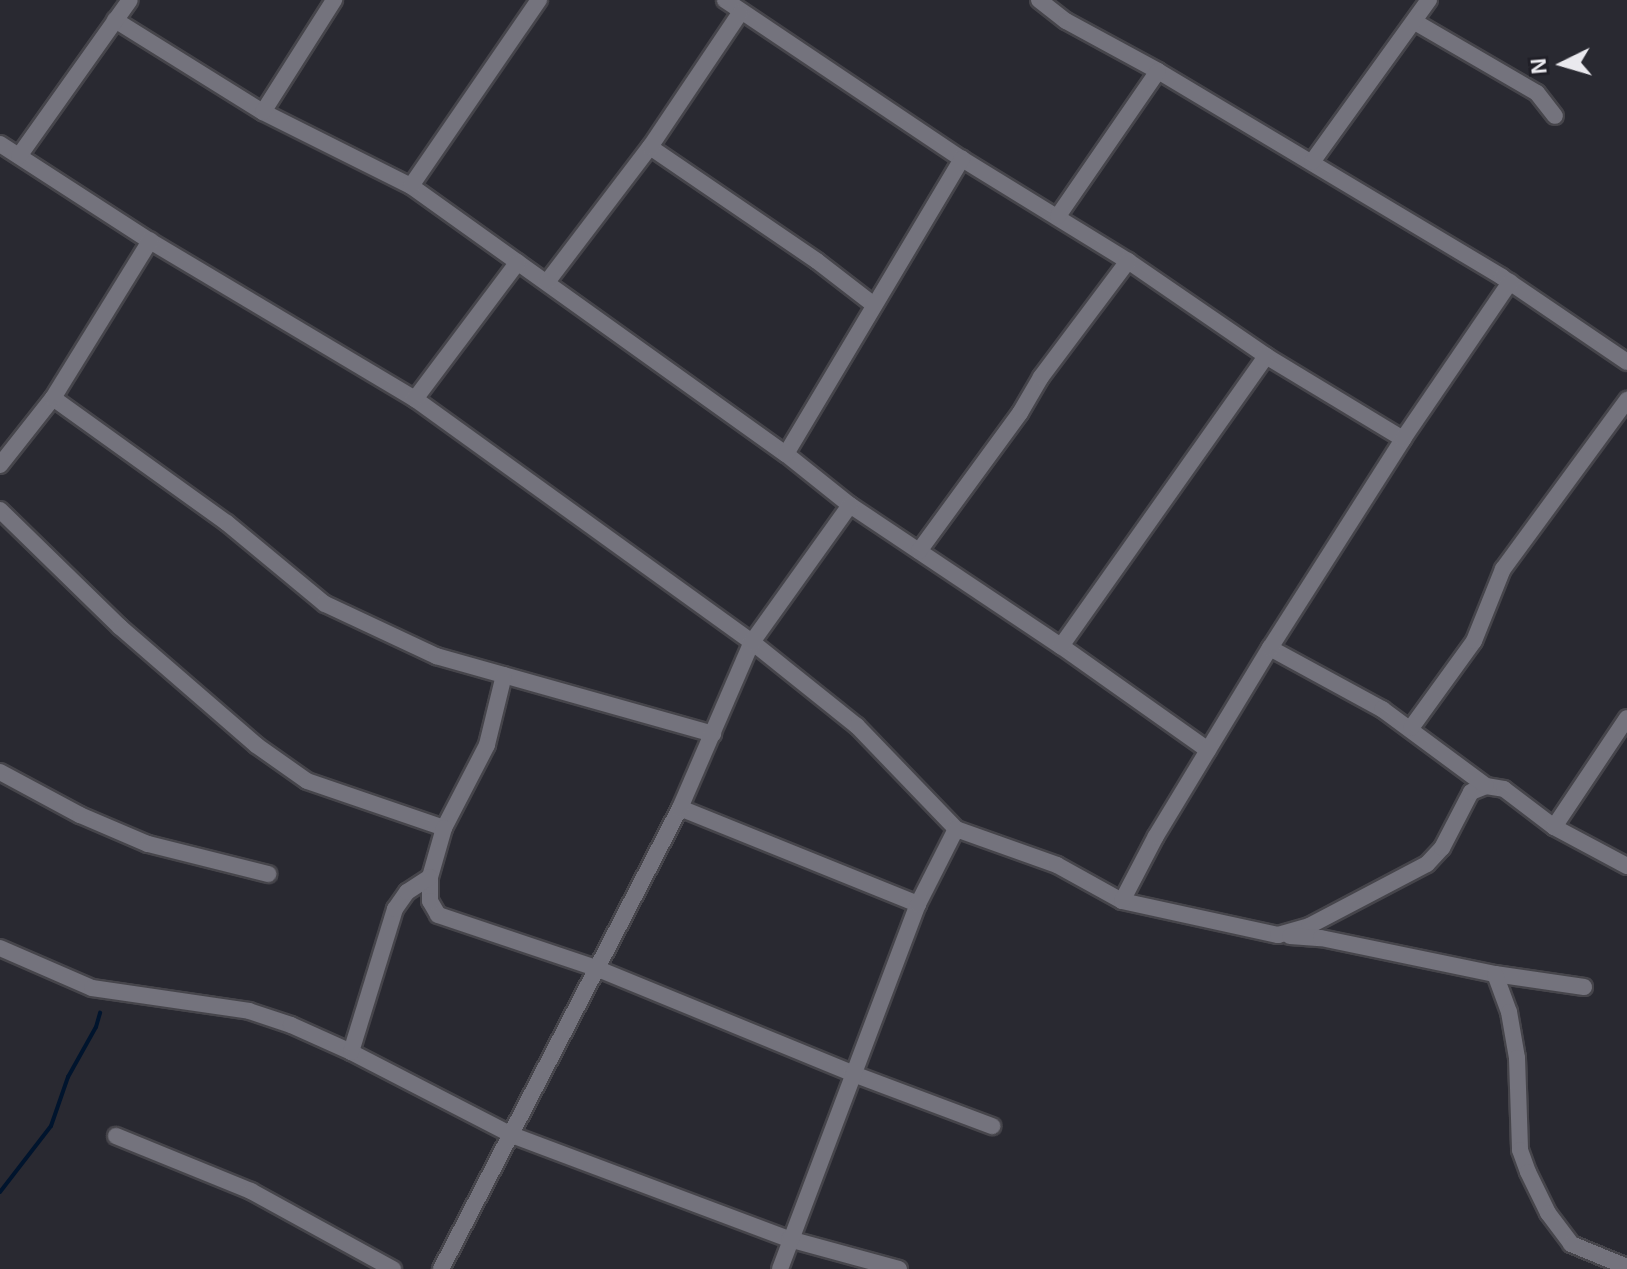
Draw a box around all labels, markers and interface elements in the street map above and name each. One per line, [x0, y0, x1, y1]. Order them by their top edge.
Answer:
north arrow [1523, 24, 1603, 104]
text: N [1525, 57, 1552, 75]

